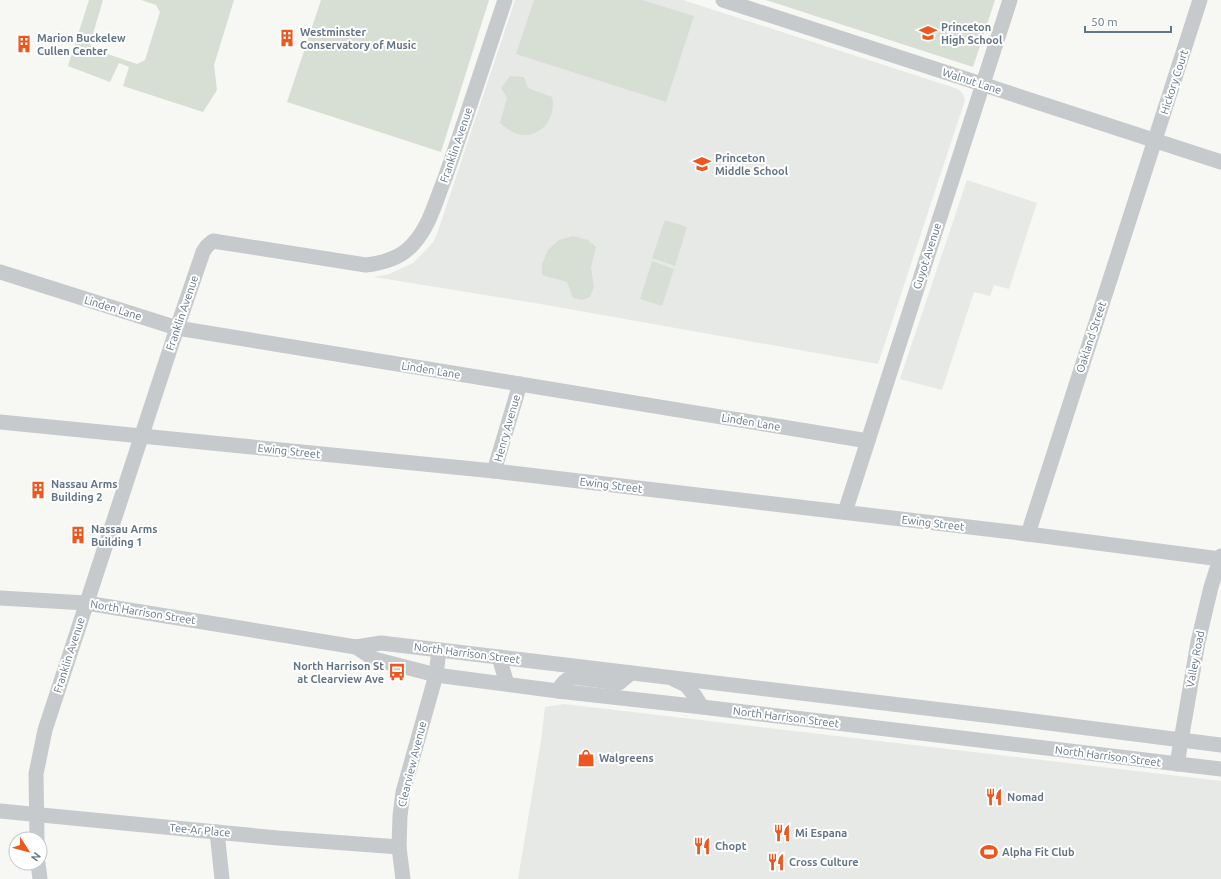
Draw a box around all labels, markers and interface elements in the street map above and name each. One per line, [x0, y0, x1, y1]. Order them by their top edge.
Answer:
scale bar [1085, 8, 1171, 34]
text: 50 m [1091, 15, 1118, 28]
place label: Princeton High School [941, 21, 1003, 46]
school or university icon: Princeton High School [918, 23, 938, 43]
place label: Westminster Conservatory of Music [300, 26, 417, 51]
building icon: Westminster Conservatory of Music [277, 28, 297, 48]
place label: Marion Buckelew Cullen Center [37, 32, 126, 57]
building icon: Marion Buckelew Cullen Center [14, 34, 34, 54]
street label: Hickory Court [1158, 47, 1190, 116]
street label: Walnut Lane [941, 66, 1003, 96]
street label: Franklin Avenue [438, 106, 474, 184]
place label: Princeton Middle School [715, 152, 789, 177]
school or university icon: Princeton Middle School [692, 154, 712, 174]
street label: Guyot Avenue [911, 221, 943, 291]
street label: Franklin Avenue [164, 274, 200, 352]
street label: Linden Lane [83, 294, 143, 322]
street label: Oakland Street [1074, 299, 1108, 374]
street label: Linden Lane [401, 359, 461, 381]
street label: Henry Avenue [492, 393, 522, 463]
street label: Linden Lane [721, 411, 781, 433]
street label: Ewing Street [257, 442, 322, 460]
street label: Ewing Street [579, 475, 644, 495]
place label: Nassau Arms Building 2 [51, 478, 118, 503]
building icon: Nassau Arms Building 2 [28, 480, 48, 500]
street label: Ewing Street [901, 513, 966, 533]
place label: Nassau Arms Building 1 [91, 523, 158, 548]
building icon: Nassau Arms Building 1 [68, 525, 88, 545]
street label: North Harrison Street [89, 598, 197, 626]
street label: Franklin Avenue [51, 616, 87, 694]
street label: Valley Road [1184, 630, 1206, 688]
street label: North Harrison Street [413, 641, 521, 666]
place label: North Harrison St at Clearview Ave [293, 660, 384, 685]
bus stop icon: North Harrison St at Clearview Ave [387, 662, 407, 682]
street label: North Harrison Street [732, 705, 840, 730]
street label: Clearview Avenue [396, 720, 428, 808]
street label: North Harrison Street [1054, 744, 1162, 769]
shop icon: Walgreens [576, 748, 596, 768]
place label: Walgreens [599, 752, 654, 764]
restaurant icon: Nomad [984, 787, 1004, 807]
place label: Nomad [1007, 791, 1044, 803]
street label: Tee-Ar Place [169, 821, 231, 839]
restaurant icon: Mi Espana [772, 823, 792, 843]
place label: Mi Espana [795, 827, 847, 839]
north arrow [8, 831, 48, 871]
restaurant icon: Chopt [692, 836, 712, 856]
place label: Chopt [715, 840, 747, 852]
sports icon: Alpha Fit Club [979, 842, 999, 862]
place label: Alpha Fit Club [1002, 846, 1075, 858]
text: N [29, 850, 43, 864]
restaurant icon: Cross Culture [766, 852, 786, 872]
place label: Cross Culture [789, 856, 859, 868]

